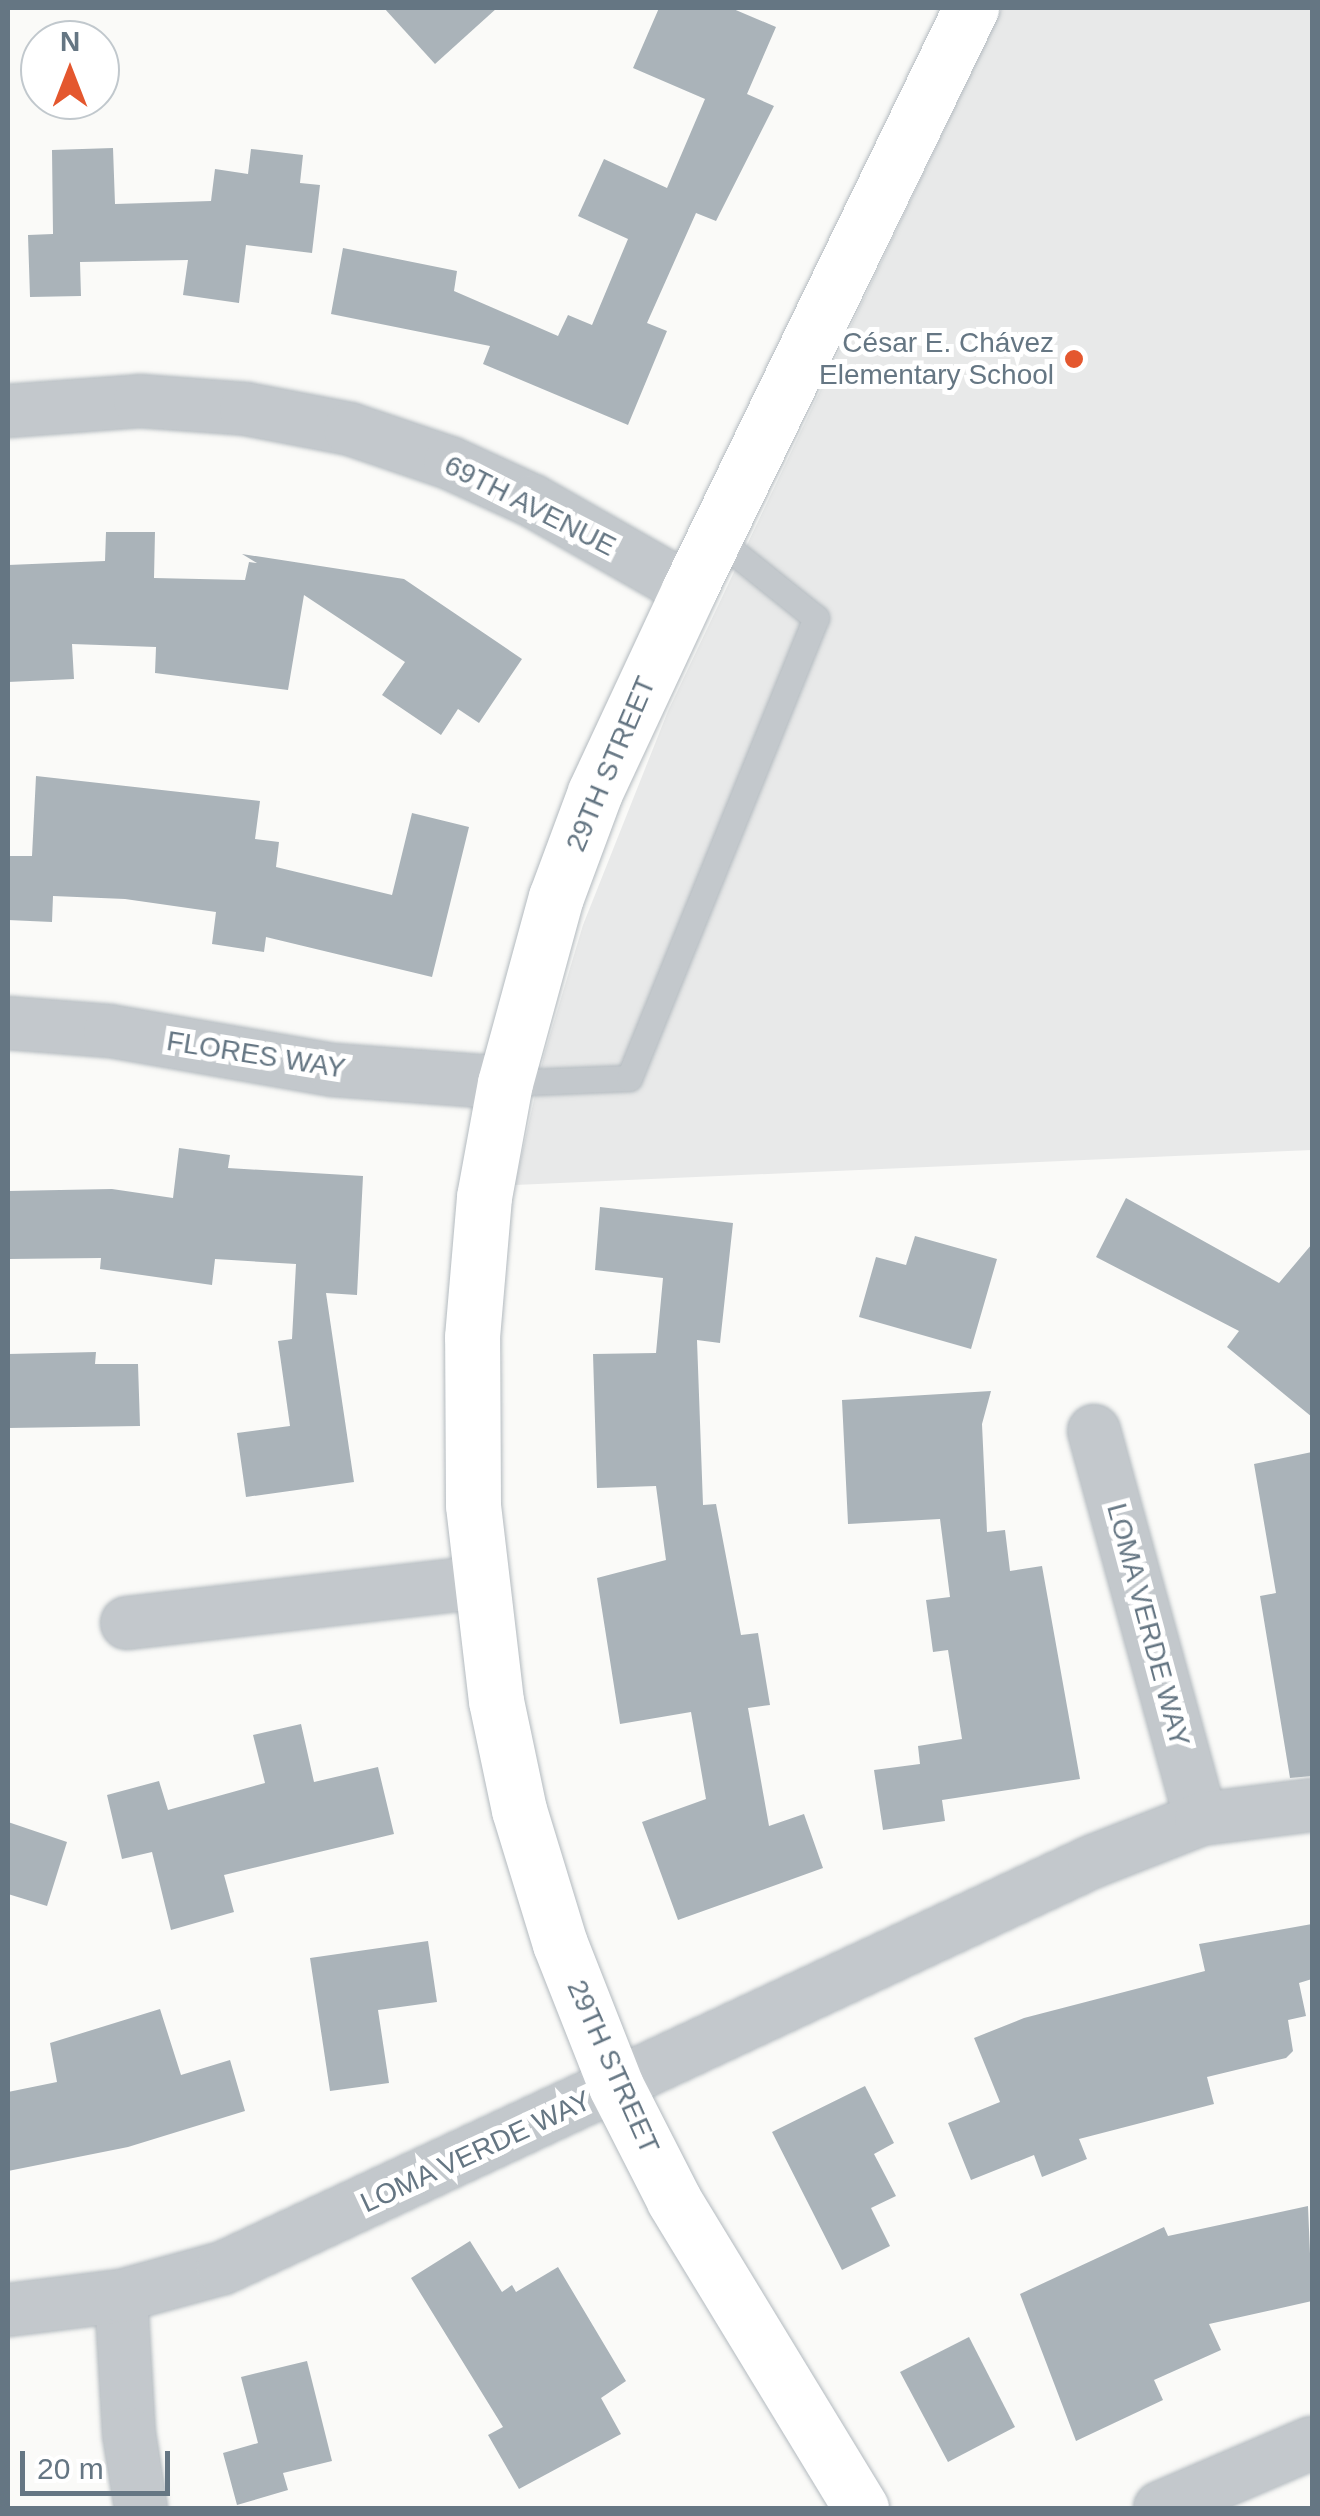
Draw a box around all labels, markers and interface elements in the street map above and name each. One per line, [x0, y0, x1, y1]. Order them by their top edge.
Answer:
north arrow [20, 20, 120, 120]
text: N [60, 26, 80, 57]
place label: César E. Chávez Elementary School [819, 326, 1054, 392]
marker: César E. Chávez Elementary School [1063, 348, 1085, 370]
street label: 69TH AVENUE [438, 448, 622, 564]
street label: 29TH STREET [559, 672, 663, 856]
street label: FLORES WAY [164, 1024, 348, 1086]
street label: LOMA VERDE WAY [1099, 1499, 1197, 1751]
street label: 29TH STREET [560, 1975, 666, 2159]
street label: LOMA VERDE WAY [355, 2084, 597, 2220]
scale bar [25, 2431, 175, 2493]
text: 20 m [37, 2452, 104, 2485]

